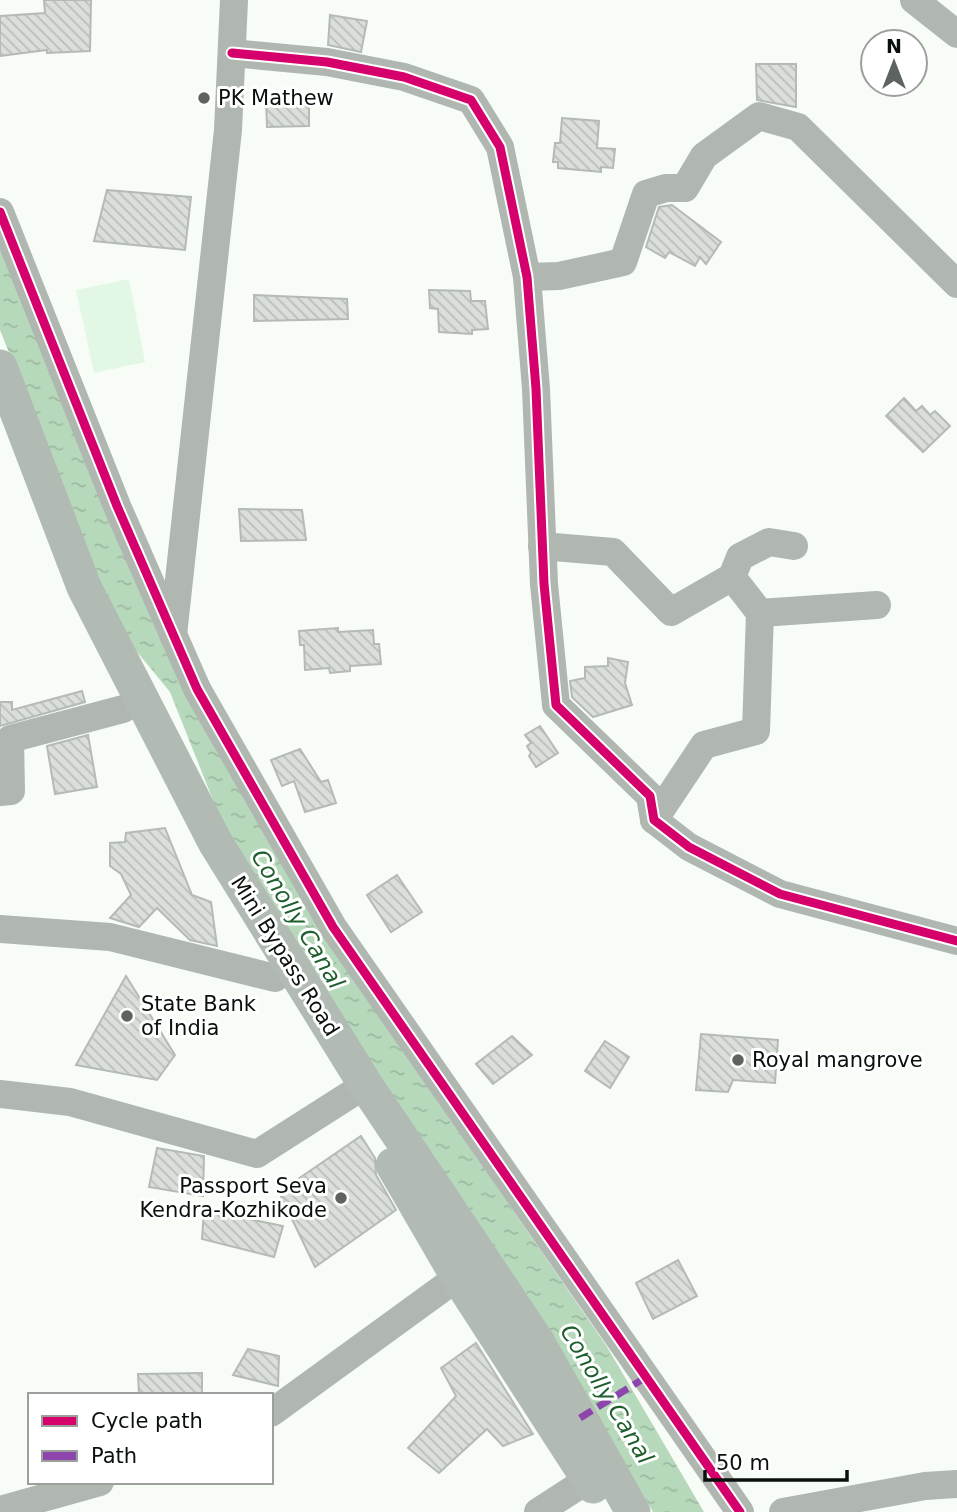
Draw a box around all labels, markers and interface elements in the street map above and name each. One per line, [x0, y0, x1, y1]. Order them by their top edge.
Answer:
north arrow [859, 28, 929, 98]
text: N [886, 35, 902, 57]
place label: PK Mathew [218, 86, 334, 110]
marker: PK Mathew [196, 90, 212, 106]
water label: Conolly Canal [246, 845, 350, 994]
street label: Mini Bypass Road [226, 872, 344, 1040]
place label: State Bank of India [141, 992, 257, 1040]
marker: State Bank of India [119, 1008, 135, 1024]
place label: Royal mangrove [752, 1048, 923, 1072]
marker: Royal mangrove [730, 1052, 746, 1068]
place label: Passport Seva Kendra-Kozhikode [139, 1174, 327, 1222]
marker: Passport Seva Kendra-Kozhikode [333, 1190, 349, 1206]
water label: Conolly Canal [555, 1320, 659, 1469]
legend [28, 1393, 273, 1484]
text: Cycle path [91, 1409, 203, 1433]
scale bar [705, 1438, 847, 1482]
text: Path [91, 1444, 137, 1468]
text: 50 m [716, 1451, 770, 1475]

